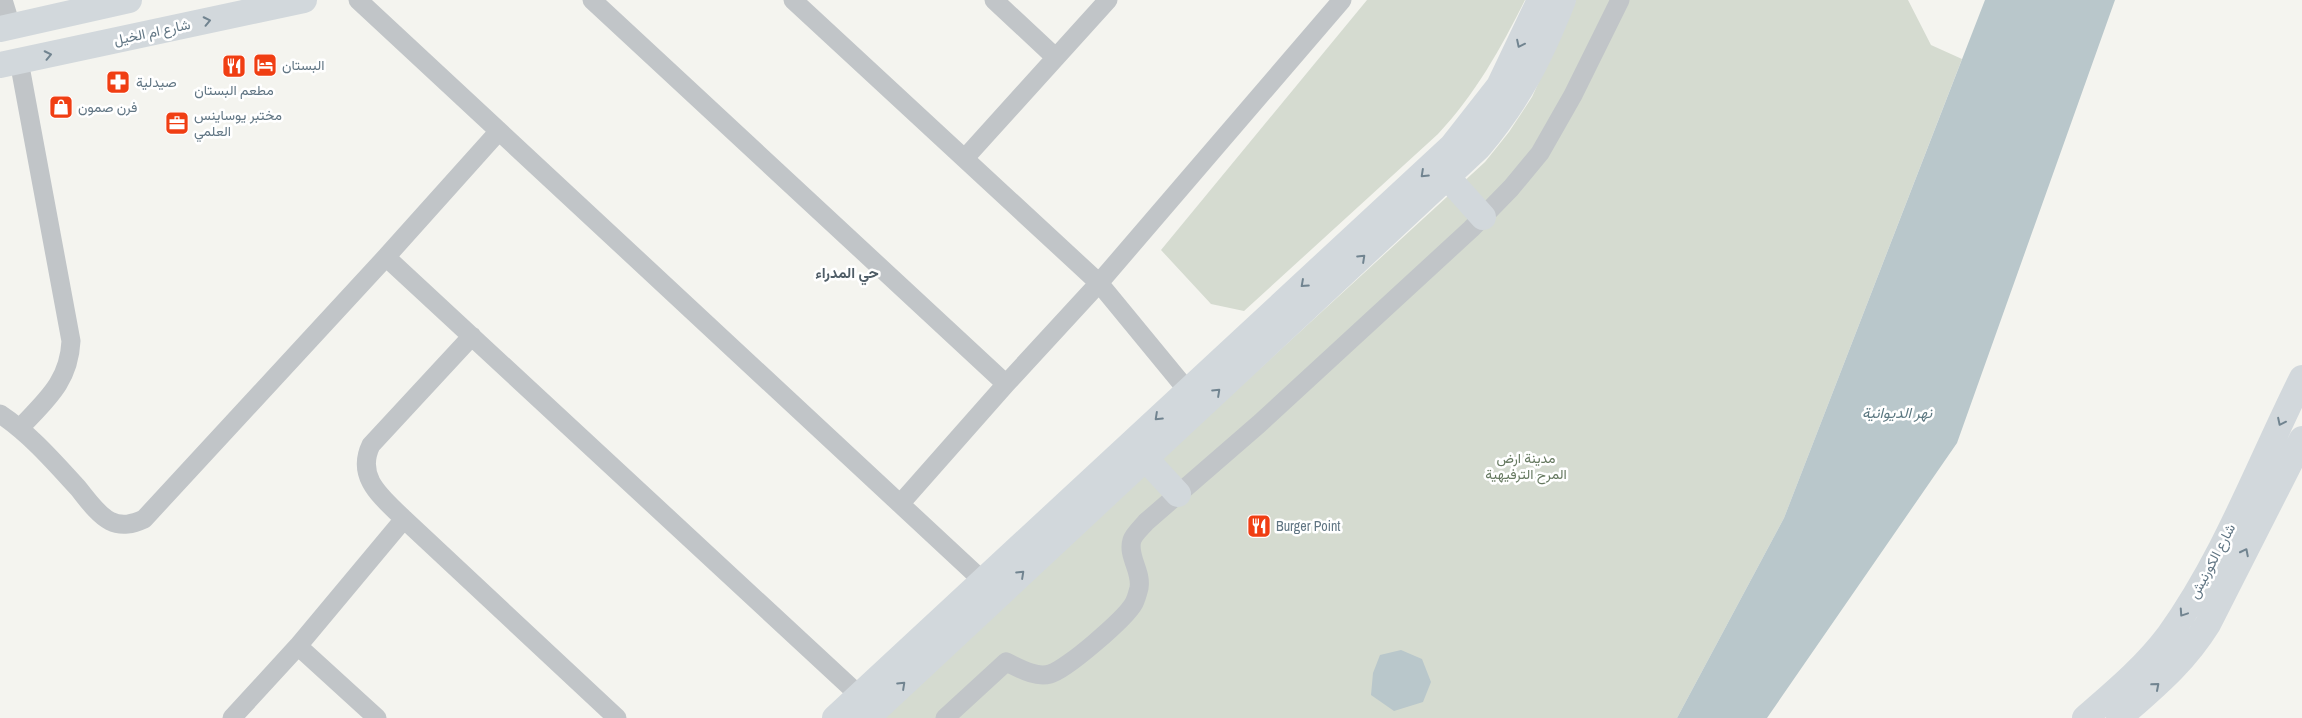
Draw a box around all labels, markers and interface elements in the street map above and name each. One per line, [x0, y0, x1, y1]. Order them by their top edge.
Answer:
street label: شارع ام الخيل [112, 15, 192, 51]
one-way arrow [202, 16, 211, 27]
one-way arrow [1516, 39, 1526, 48]
one-way arrow [43, 50, 52, 61]
hotel icon: البستان [252, 52, 278, 78]
restaurant icon: مطعم البستان [221, 53, 247, 79]
place label: البستان [282, 56, 324, 74]
pharmacy icon: صيدلية [105, 69, 131, 95]
place label: صيدلية [136, 73, 177, 91]
place label: مطعم البستان [194, 81, 274, 99]
shop icon: فرن صمون [48, 94, 74, 120]
place label: فرن صمون [78, 98, 138, 116]
place label: مختبر يوساينس العلمي [194, 106, 282, 143]
office icon: مختبر يوساينس العلمي [164, 110, 190, 136]
one-way arrow [1420, 168, 1429, 177]
one-way arrow [1357, 255, 1366, 264]
district label: حي المدراء [815, 262, 879, 286]
one-way arrow [1300, 278, 1309, 287]
one-way arrow [1212, 389, 1221, 398]
water label: نهر الديوانية [1862, 402, 1933, 423]
one-way arrow [1155, 411, 1164, 420]
one-way arrow [2277, 416, 2287, 425]
park label: مدينة ارض المرح الترفيهية [1485, 449, 1567, 485]
restaurant icon: Burger Point [1246, 513, 1272, 539]
place label: Burger Point [1276, 517, 1340, 535]
street label: شارع الكورنيش [2185, 520, 2241, 602]
one-way arrow [2239, 548, 2249, 557]
one-way arrow [1015, 571, 1024, 580]
one-way arrow [2180, 607, 2189, 617]
one-way arrow [897, 682, 906, 691]
one-way arrow [2150, 683, 2159, 692]

